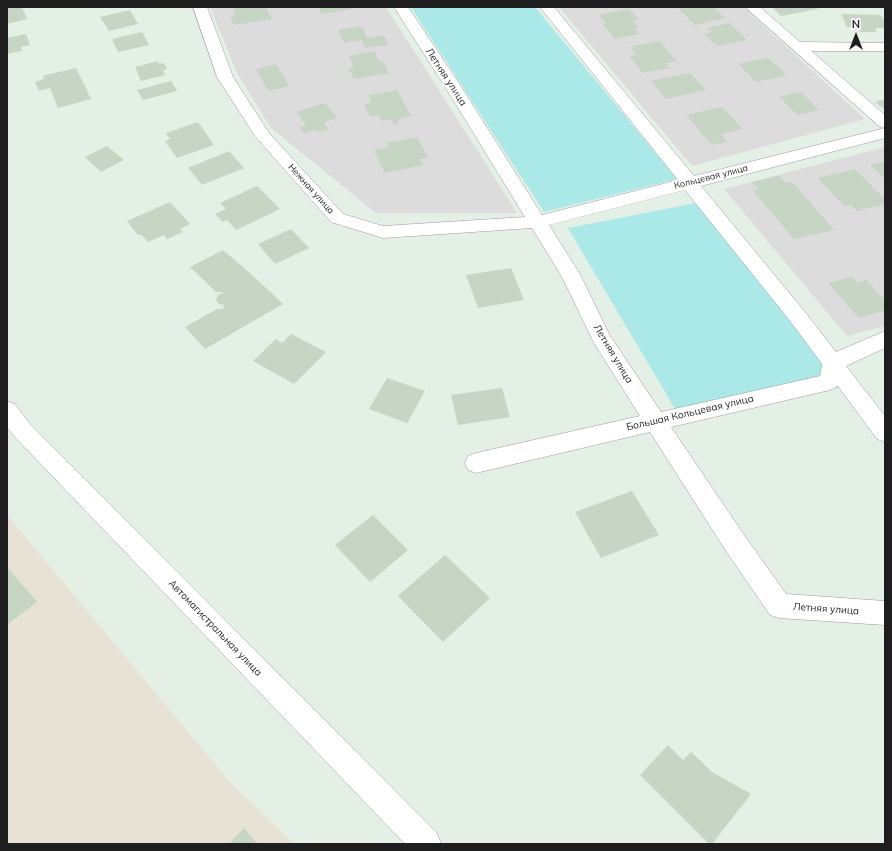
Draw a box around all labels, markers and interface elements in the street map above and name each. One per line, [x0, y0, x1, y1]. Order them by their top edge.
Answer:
north arrow [836, 16, 876, 56]
text: N [852, 17, 860, 31]
street label: Летняя улица [423, 46, 469, 108]
street label: Нежная улица [286, 162, 336, 216]
street label: Кольцевая улица [673, 163, 749, 191]
street label: Летняя улица [591, 322, 635, 386]
street label: Большая Кольцевая улица [625, 392, 755, 434]
street label: Автомагистральная улица [166, 577, 264, 679]
street label: Летняя улица [792, 601, 860, 617]

